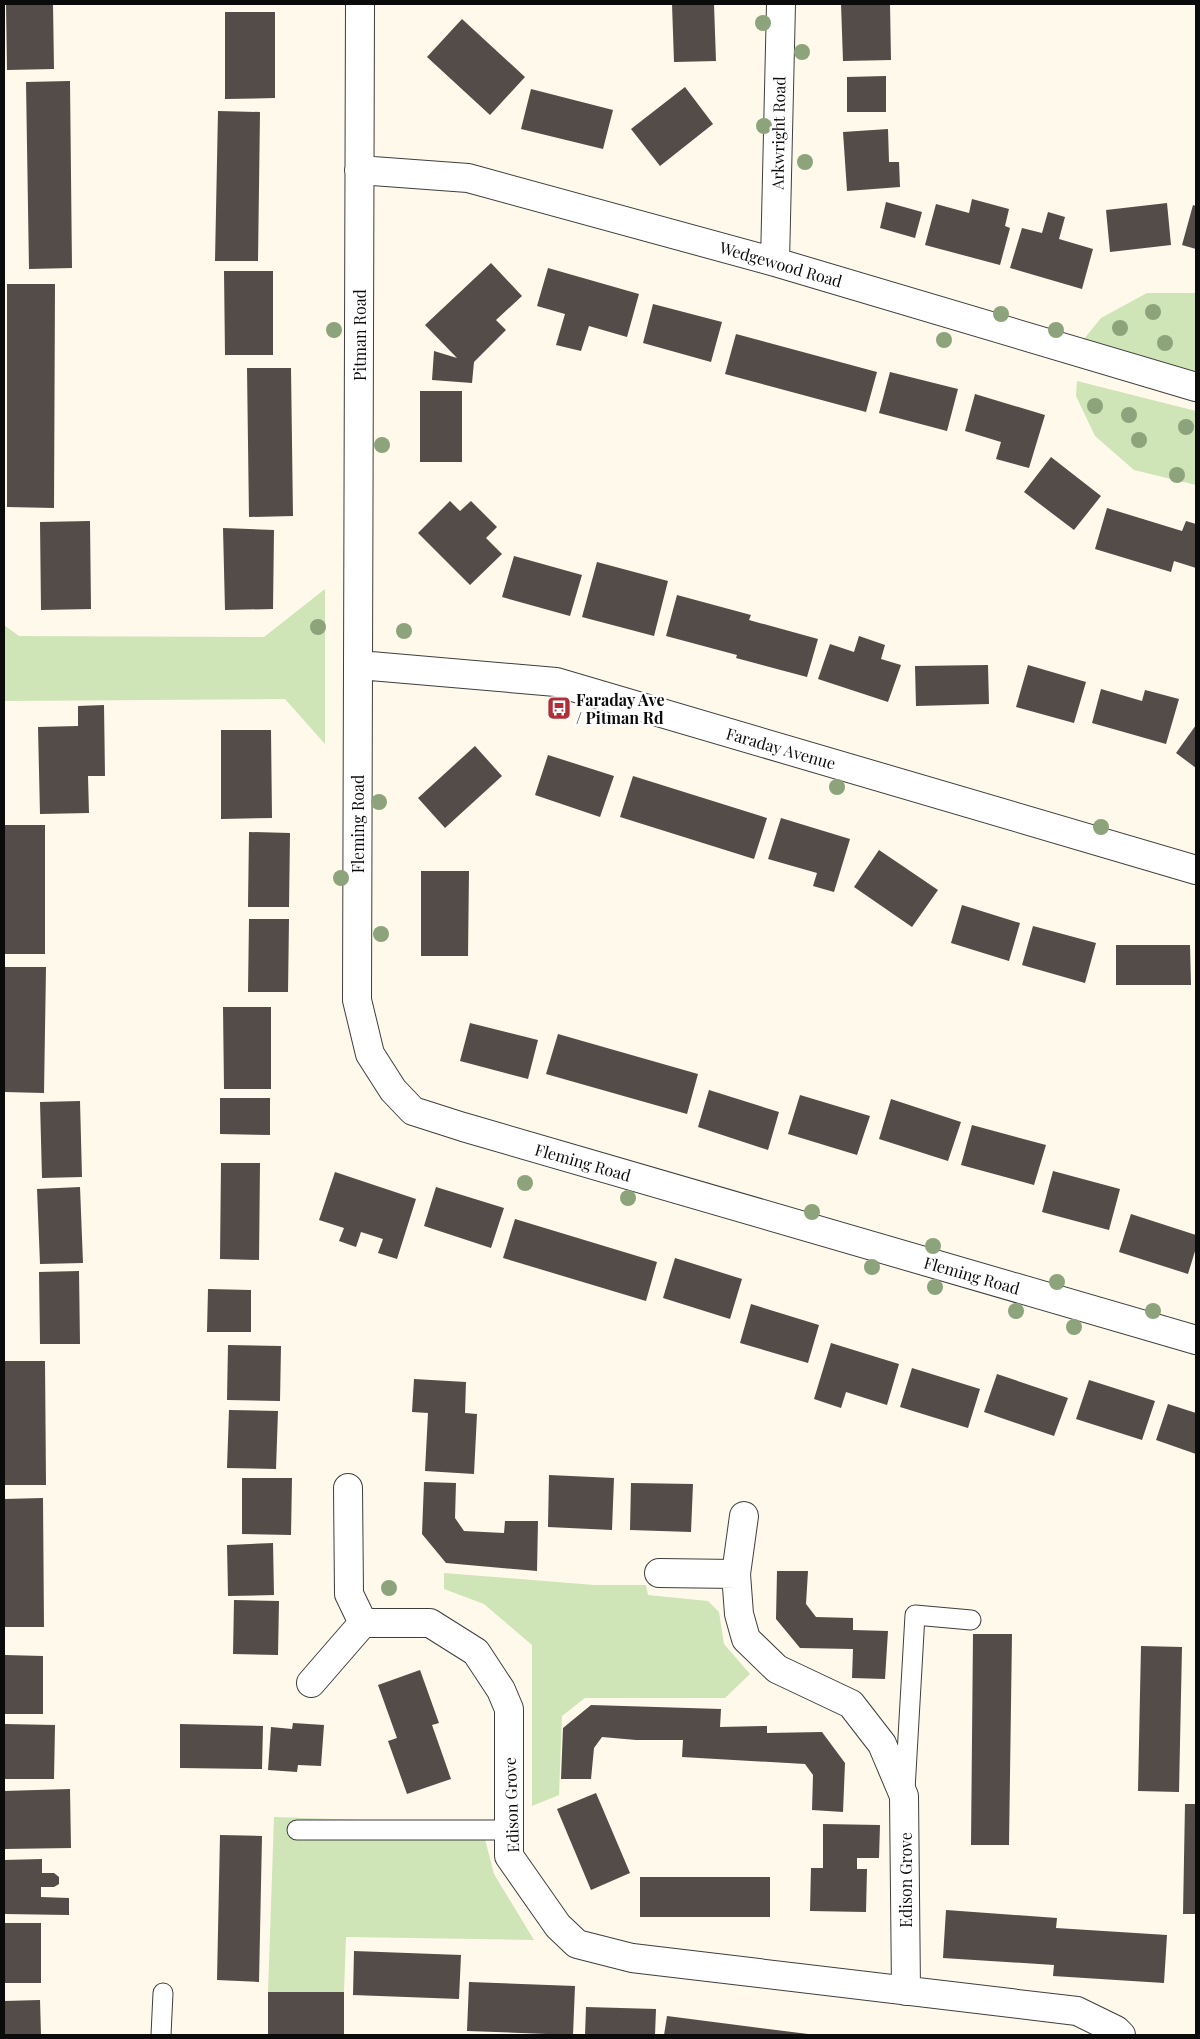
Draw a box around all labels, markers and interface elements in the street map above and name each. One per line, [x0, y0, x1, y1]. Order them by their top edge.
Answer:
street label: Arkwright Road [766, 76, 789, 191]
street label: Wedgewood Road [716, 236, 845, 292]
street label: Pitman Road [349, 289, 370, 381]
place label: Faraday Ave / Pitman Rd [576, 689, 665, 728]
bus stop icon: Faraday Ave / Pitman Rd [546, 695, 572, 721]
street label: Faraday Avenue [724, 722, 838, 774]
street label: Fleming Road [347, 775, 368, 873]
street label: Fleming Road [533, 1138, 633, 1186]
street label: Fleming Road [922, 1251, 1022, 1299]
street label: Edison Grove [499, 1757, 523, 1853]
street label: Edison Grove [895, 1832, 916, 1928]

